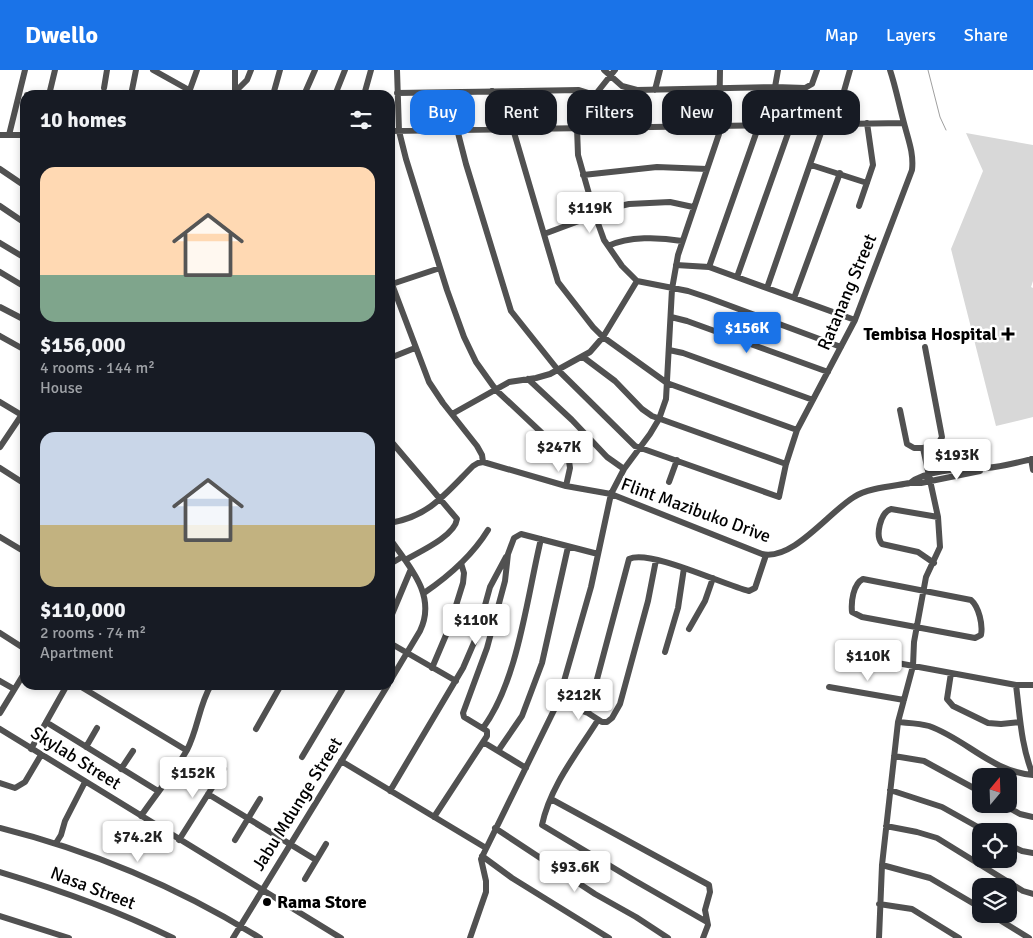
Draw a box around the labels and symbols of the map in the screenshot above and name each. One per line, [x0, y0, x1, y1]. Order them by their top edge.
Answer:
pin: $119K [555, 191, 625, 234]
street label: Ratanang Street [813, 231, 881, 353]
pin: $156K [712, 312, 782, 354]
place label: Tembisa Hospital [863, 323, 997, 345]
marker: Tembisa Hospital [1001, 327, 1015, 341]
pin: $247K [524, 430, 594, 473]
pin: $193K [922, 438, 992, 481]
street label: Flint Mazibuko Drive [618, 473, 774, 547]
pin: $110K [441, 604, 511, 646]
pin: $110K [833, 640, 903, 682]
pin: $212K [544, 678, 614, 721]
street label: Skylab Street [27, 722, 125, 794]
street label: Jabu Mdunge Street [247, 733, 347, 875]
pin: $152K [158, 756, 228, 799]
north arrow [972, 768, 1018, 812]
pin: $74.2K [97, 820, 179, 863]
pin: $93.6K [534, 850, 616, 893]
street label: Nasa Street [47, 862, 139, 914]
place label: Rama Store [277, 891, 367, 913]
marker: Rama Store [261, 896, 273, 908]

